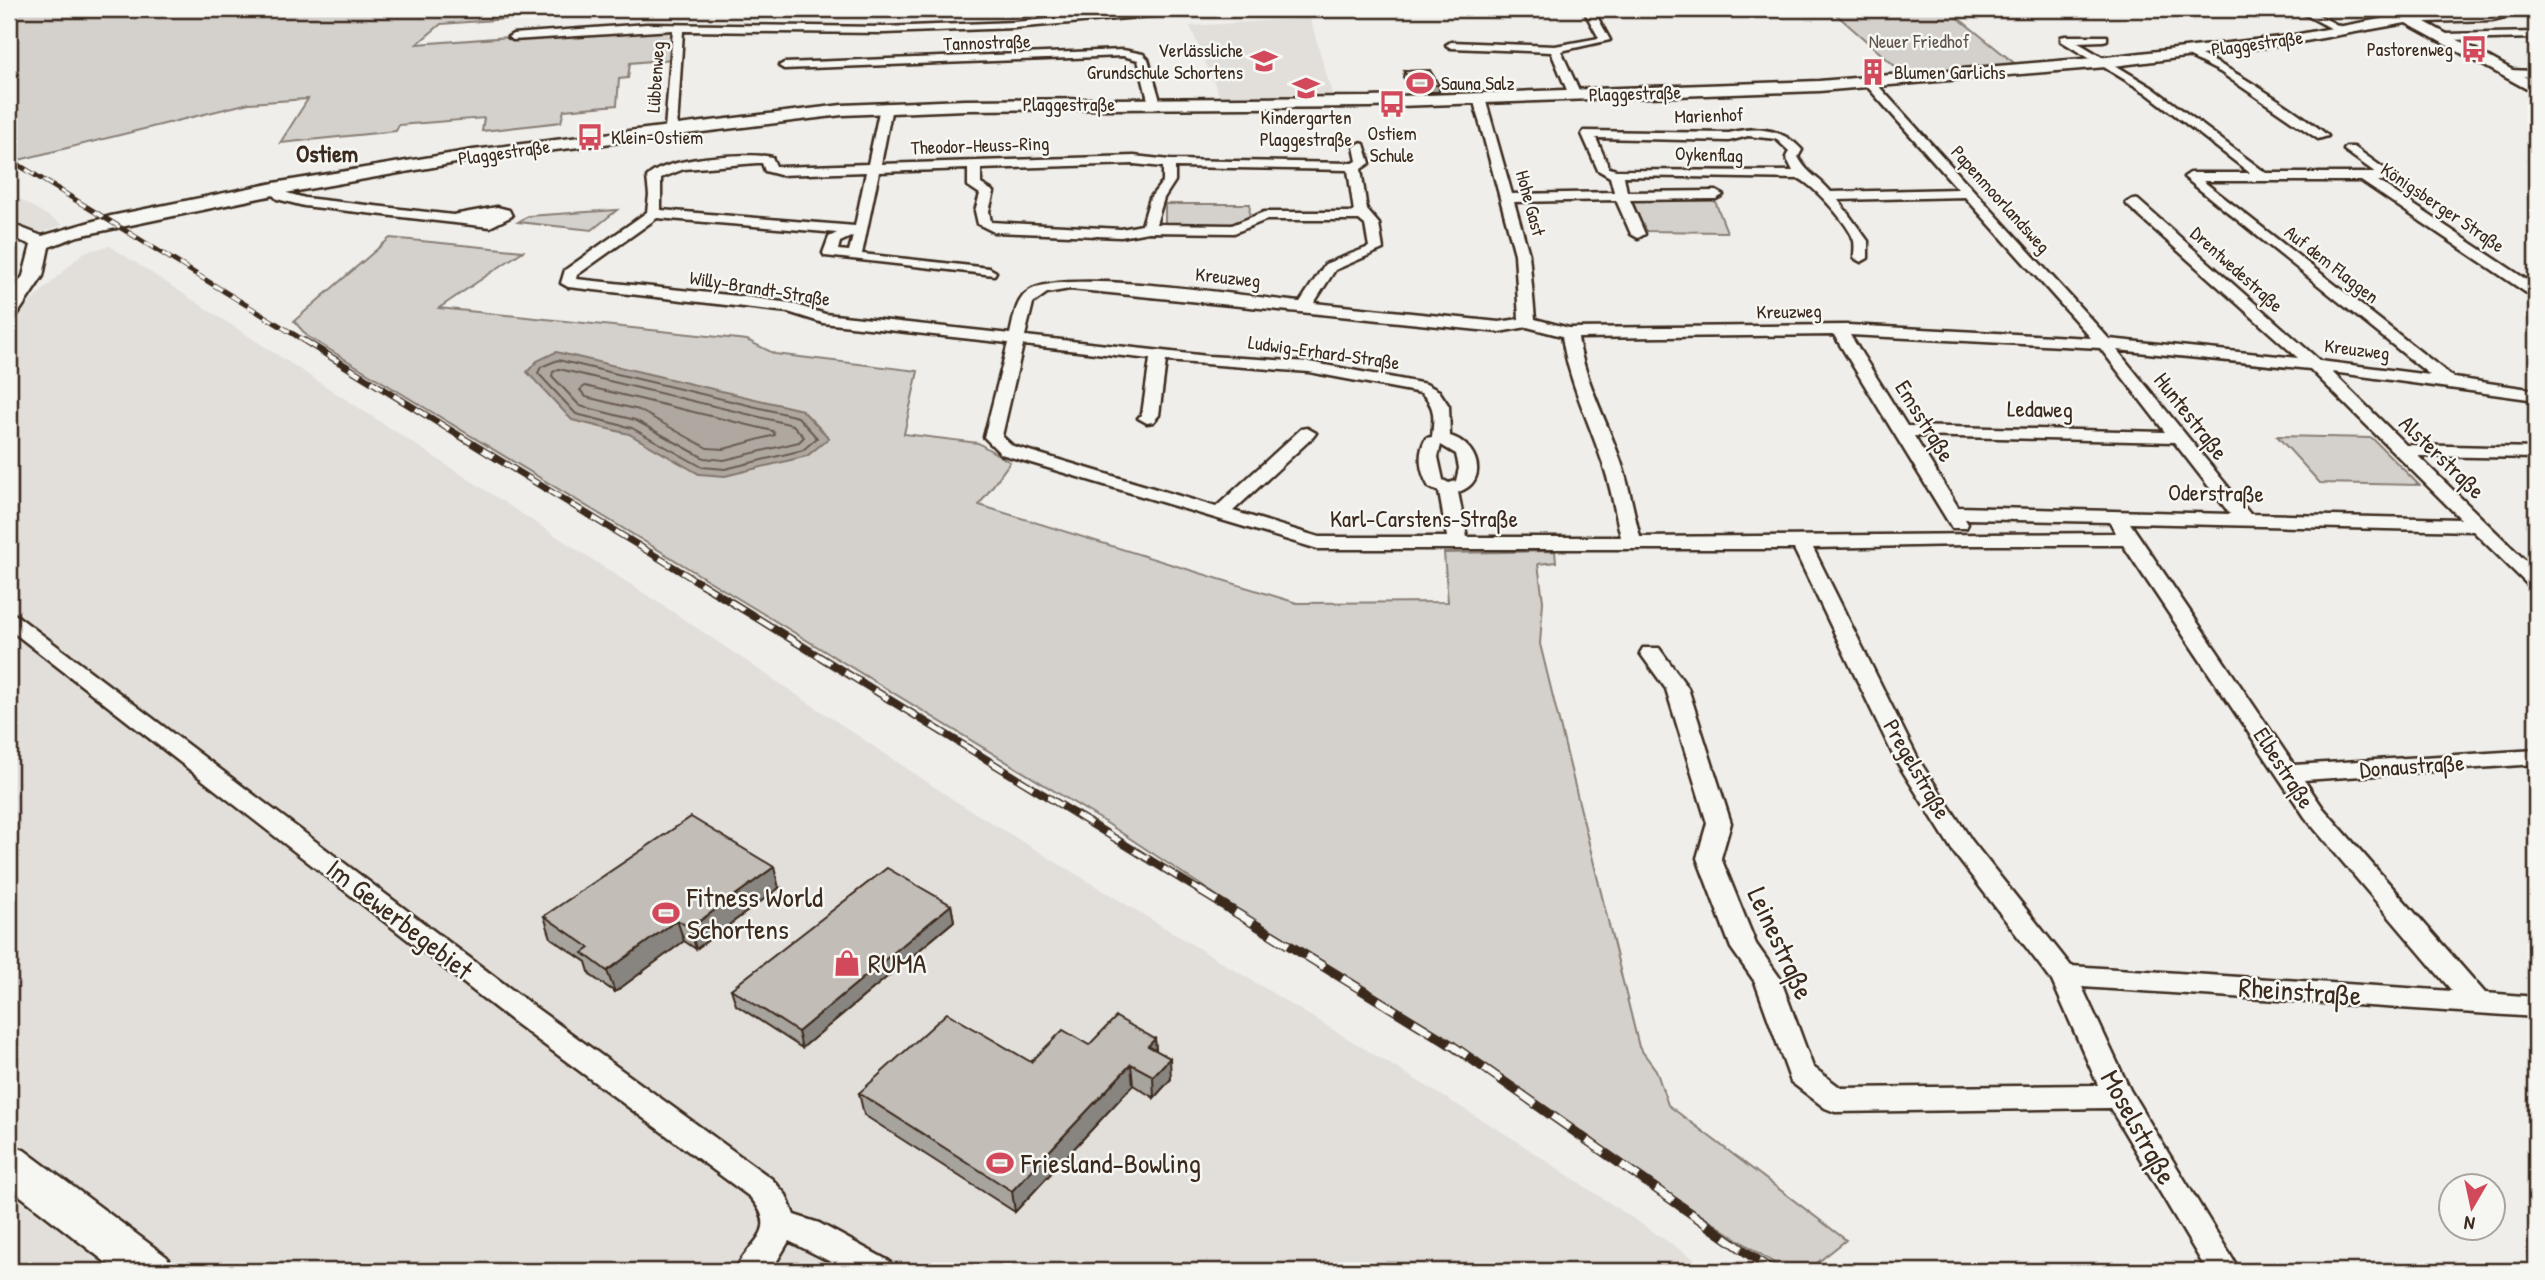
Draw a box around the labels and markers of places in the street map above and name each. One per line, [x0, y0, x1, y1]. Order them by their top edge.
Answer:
bus stop icon: Pastorenweg [2459, 34, 2489, 64]
place label: Pastorenweg [2367, 36, 2453, 62]
place label: Verlässliche Grundschule Schortens [1087, 37, 1243, 85]
school or university icon: Verlässliche Grundschule Schortens [1249, 46, 1279, 76]
building icon: Blumen Garlichs [1858, 57, 1888, 87]
place label: Blumen Garlichs [1894, 59, 2006, 85]
sports icon: Sauna Salz [1405, 68, 1435, 98]
place label: Sauna Salz [1441, 70, 1515, 96]
school or university icon: Kindergarten Plaggestraße [1291, 73, 1321, 103]
bus stop icon: Ostiem Schule [1377, 89, 1407, 119]
place label: Kindergarten Plaggestraße [1260, 104, 1353, 152]
place label: Ostiem Schule [1367, 120, 1417, 168]
bus stop icon: Klein-Ostiem [575, 122, 605, 152]
place label: Klein-Ostiem [611, 124, 703, 150]
place label: Fitness World Schortens [686, 878, 823, 948]
sports icon: Fitness World Schortens [651, 898, 681, 928]
place label: RUMA [868, 944, 927, 982]
shop icon: RUMA [832, 948, 862, 978]
place label: Friesland-Bowling [1020, 1144, 1201, 1182]
sports icon: Friesland-Bowling [985, 1148, 1015, 1178]

